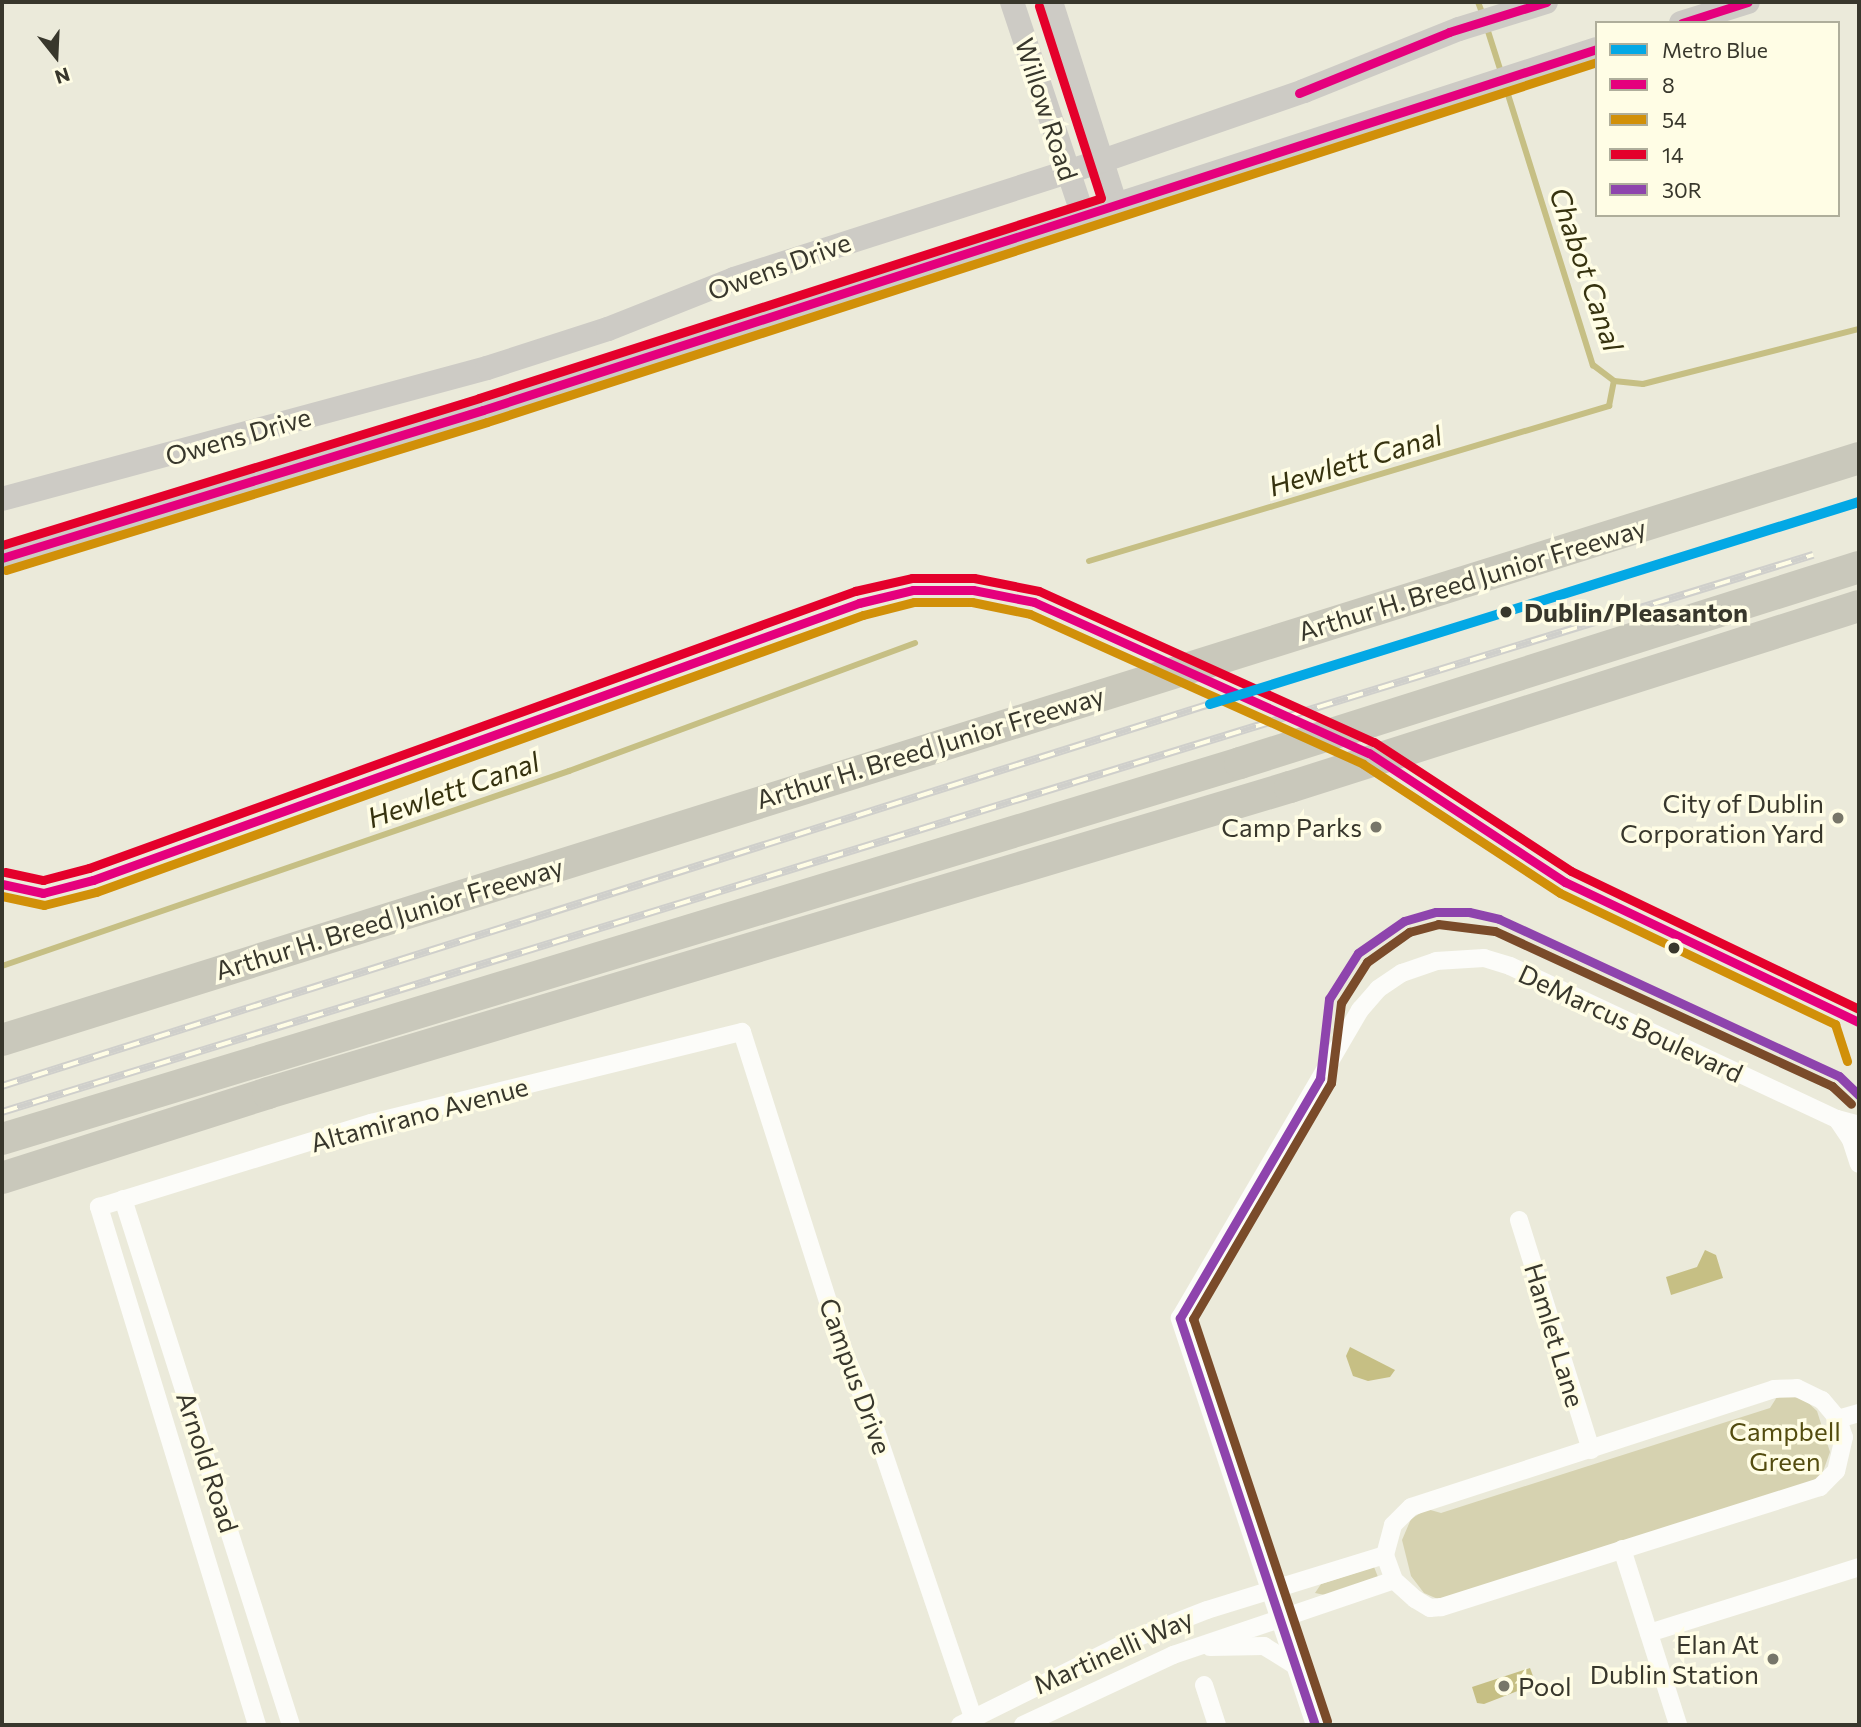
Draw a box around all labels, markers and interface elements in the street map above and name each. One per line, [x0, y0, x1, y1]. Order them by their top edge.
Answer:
north arrow [21, 21, 91, 91]
legend [1595, 21, 1840, 217]
street label: Willow Road [1009, 34, 1085, 184]
text: Metro Blue [1662, 37, 1768, 62]
text: N [52, 63, 73, 90]
text: 8 [1662, 72, 1675, 97]
text: 54 [1662, 107, 1687, 132]
text: 14 [1662, 142, 1684, 167]
text: 30R [1662, 177, 1702, 202]
water label: Chabot Canal [1543, 183, 1631, 355]
street label: Owens Drive [703, 226, 855, 306]
street label: Owens Drive [162, 400, 314, 472]
water label: Hewlett Canal [1264, 418, 1446, 502]
street label: Arthur H. Breed Junior Freeway [1294, 511, 1650, 647]
place label: Dublin/Pleasanton [1524, 596, 1748, 628]
marker: Dublin/Pleasanton [1495, 601, 1517, 623]
street label: Arthur H. Breed Junior Freeway [752, 679, 1108, 815]
water label: Hewlett Canal [363, 744, 543, 834]
place label: City of Dublin Corporation Yard [1620, 787, 1824, 848]
marker: City of Dublin Corporation Yard [1830, 810, 1846, 826]
place label: Camp Parks [1221, 811, 1362, 843]
marker: Camp Parks [1368, 819, 1384, 835]
street label: Arthur H. Breed Junior Freeway [211, 850, 567, 986]
unlabelled marker [1667, 941, 1681, 955]
street label: DeMarcus Boulevard [1514, 957, 1748, 1089]
street label: Altamirano Avenue [307, 1070, 531, 1158]
street label: Hamlet Lane [1518, 1259, 1592, 1411]
street label: Campus Drive [813, 1294, 899, 1458]
street label: Arnold Road [171, 1388, 245, 1536]
park label: Campbell Green [1729, 1415, 1841, 1476]
street label: Martinelli Way [1028, 1602, 1198, 1700]
place label: Elan At Dublin Station [1590, 1628, 1759, 1690]
marker: Elan At Dublin Station [1765, 1651, 1781, 1667]
place label: Pool [1518, 1670, 1572, 1702]
marker: Pool [1496, 1678, 1512, 1694]

